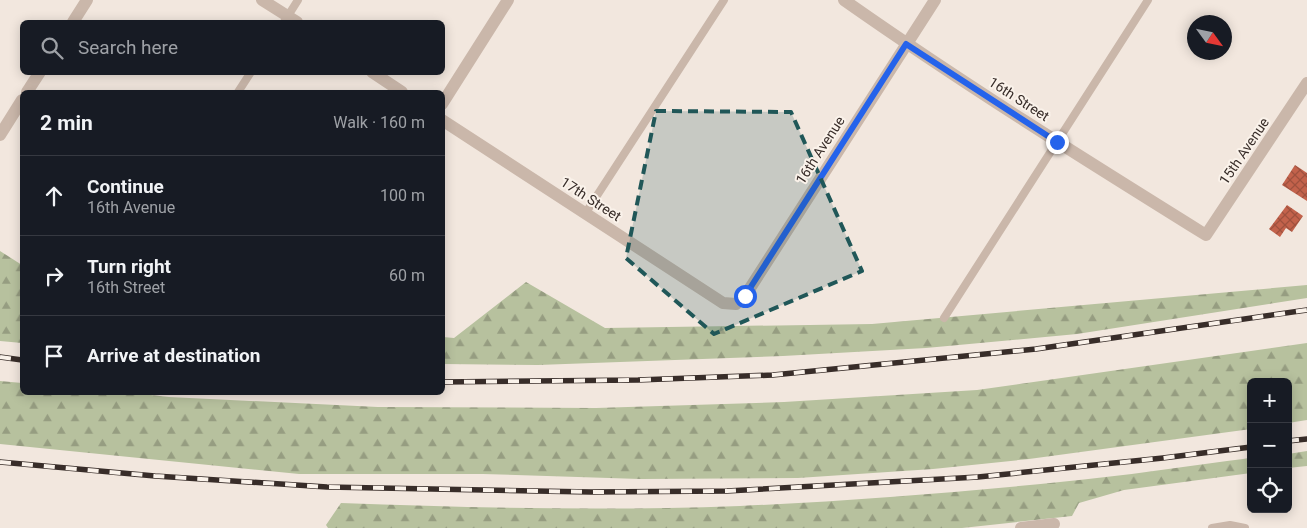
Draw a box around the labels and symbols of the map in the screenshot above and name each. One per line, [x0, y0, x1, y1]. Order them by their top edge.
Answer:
north arrow [1187, 15, 1232, 60]
street label: 16th Street [986, 74, 1052, 125]
street label: 16th Avenue [792, 113, 848, 187]
street label: 15th Avenue [1216, 114, 1272, 188]
route end [1046, 131, 1069, 154]
street label: 17th Street [558, 174, 624, 225]
route start [734, 285, 757, 308]

